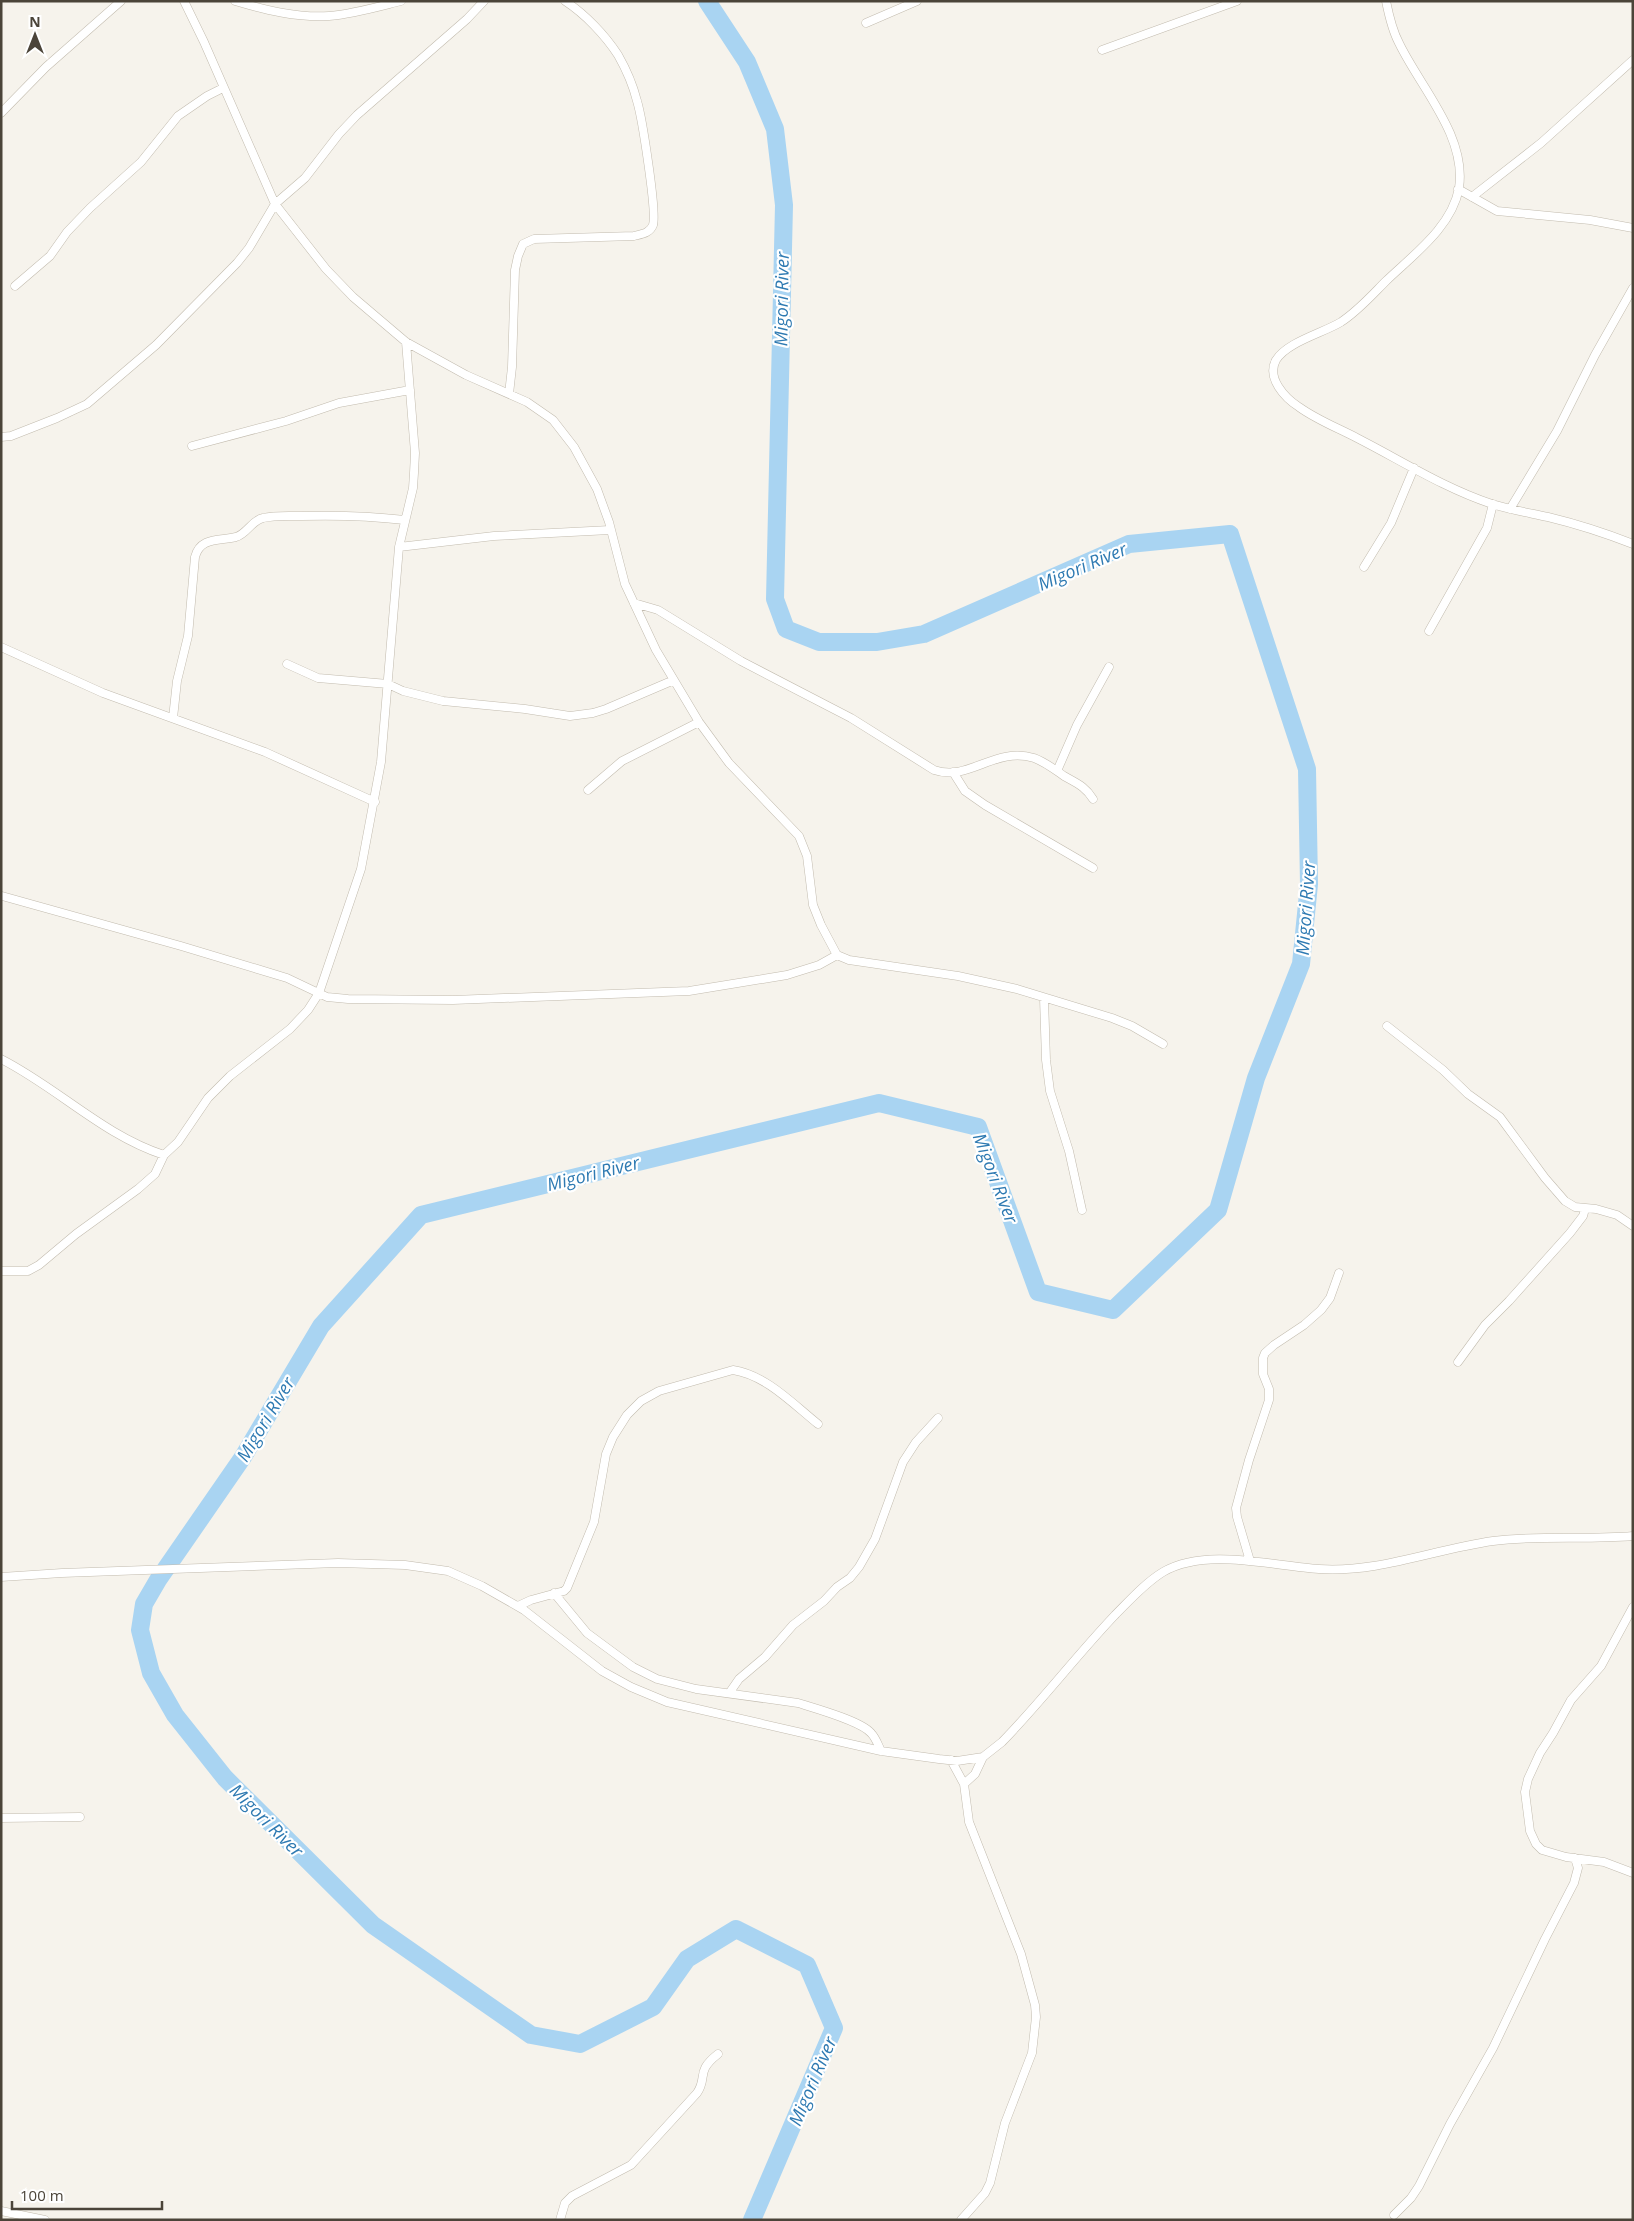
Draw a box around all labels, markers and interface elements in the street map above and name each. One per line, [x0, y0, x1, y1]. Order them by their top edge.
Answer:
north arrow [10, 10, 60, 60]
text: N [29, 12, 41, 31]
water label: Migori River [768, 251, 794, 347]
water label: Migori River [1034, 536, 1131, 596]
water label: Migori River [1290, 859, 1320, 956]
water label: Migori River [968, 1130, 1024, 1227]
water label: Migori River [544, 1150, 643, 1196]
water label: Migori River [230, 1372, 300, 1466]
water label: Migori River [225, 1778, 310, 1863]
water label: Migori River [782, 2032, 842, 2129]
scale bar [12, 2178, 162, 2210]
text: 100 m [20, 2185, 64, 2205]

